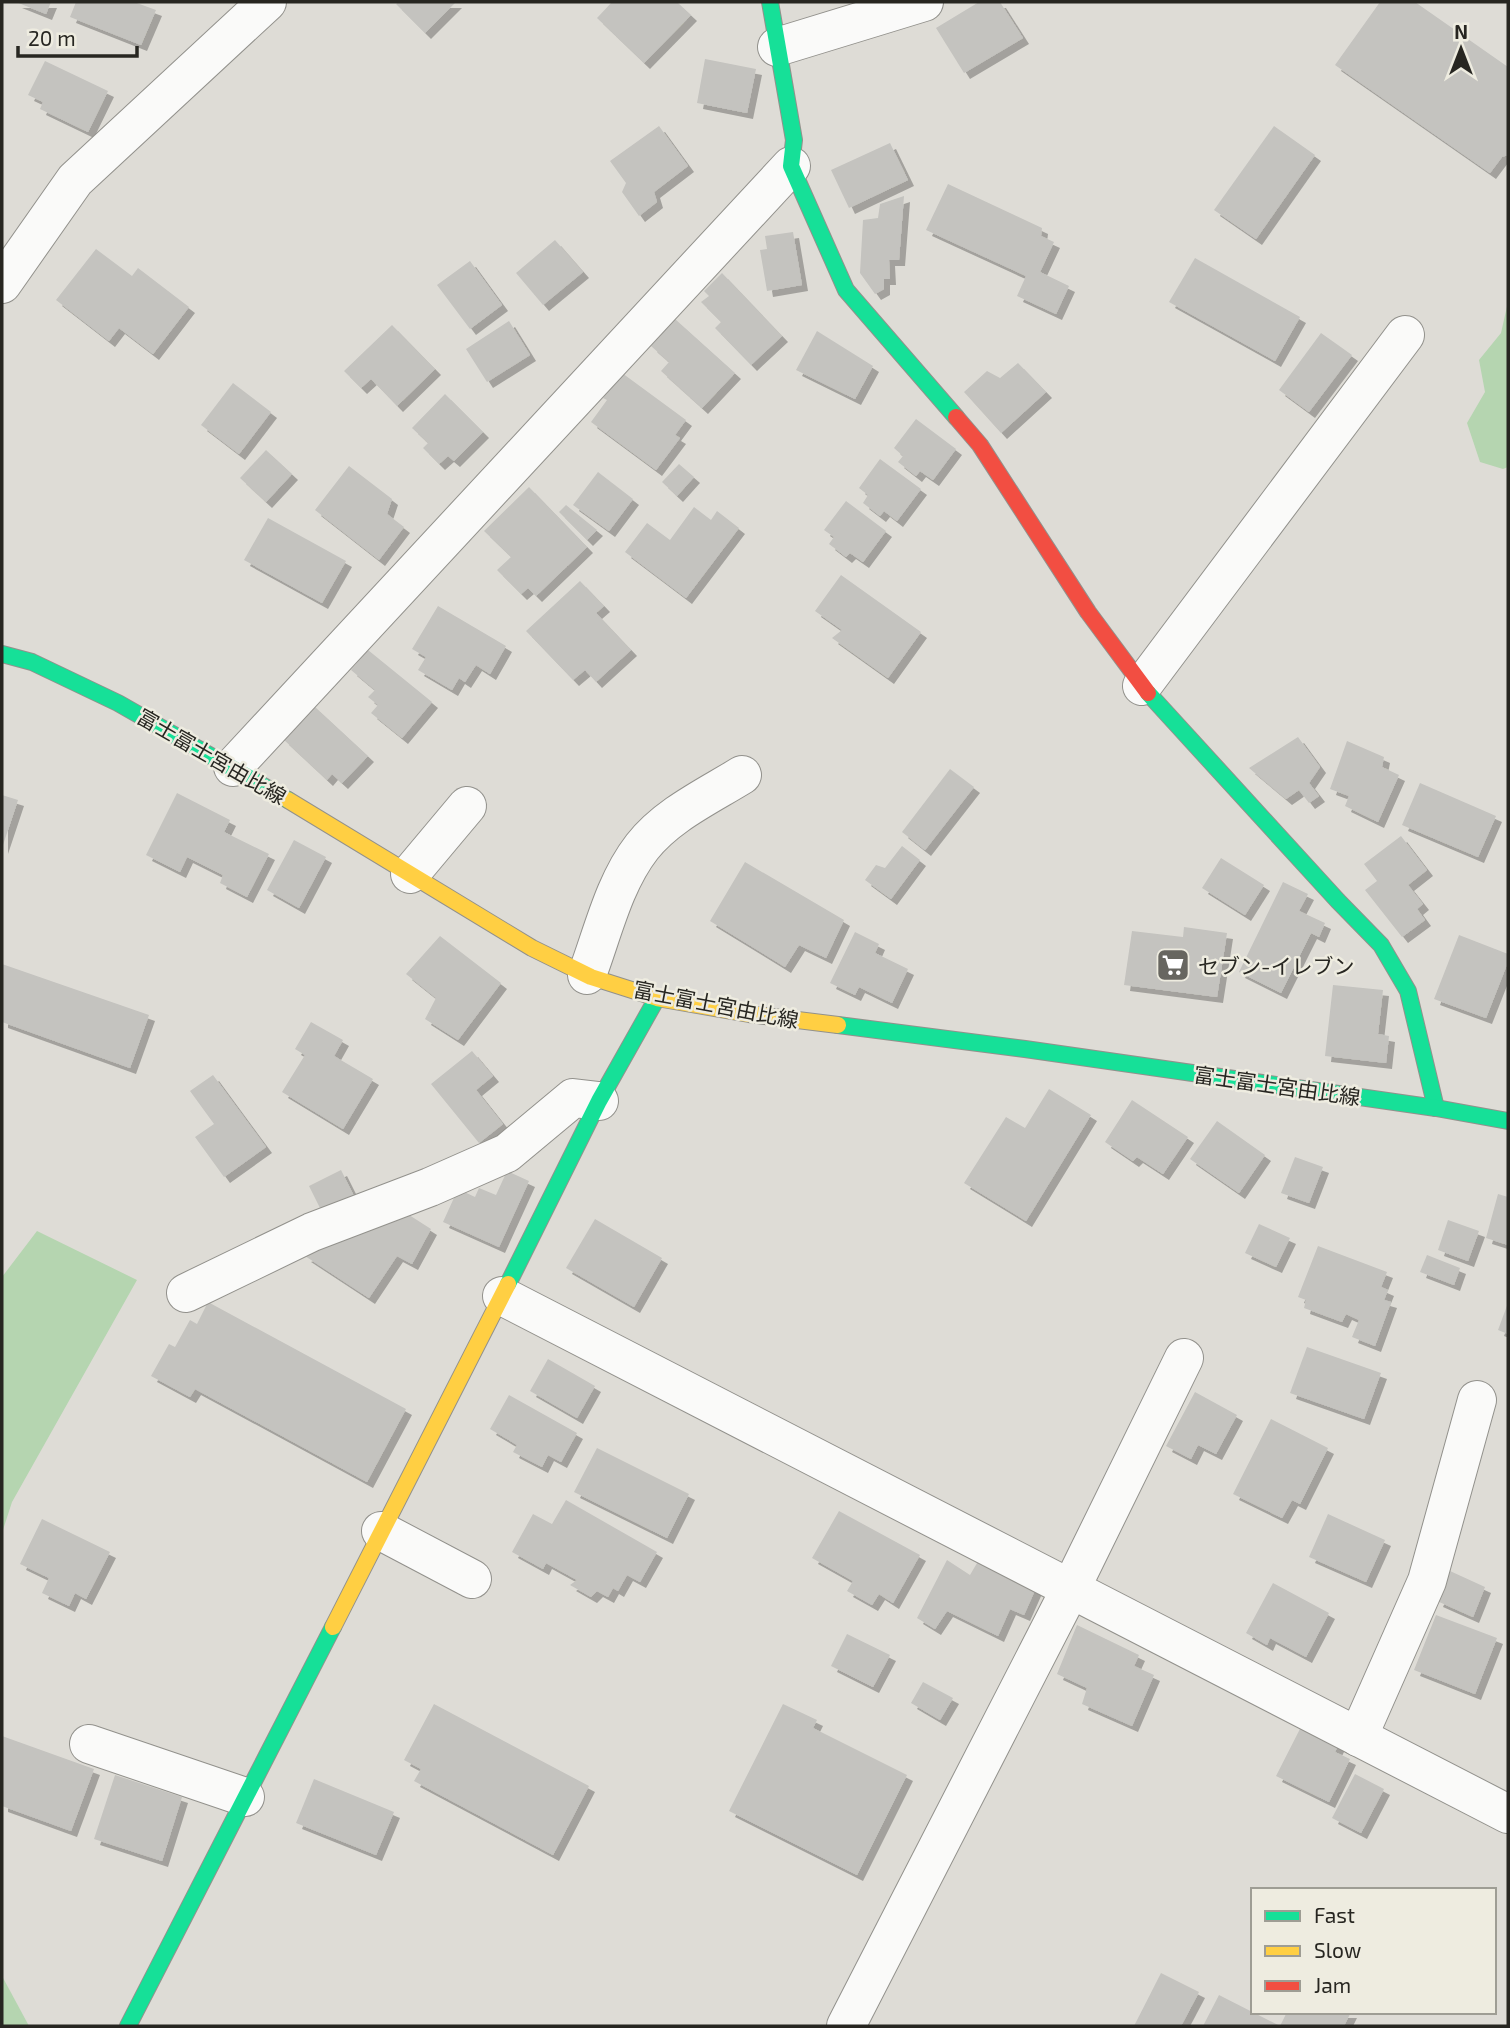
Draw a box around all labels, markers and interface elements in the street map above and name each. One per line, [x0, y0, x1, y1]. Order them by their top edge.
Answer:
scale bar [18, 14, 136, 58]
north arrow [1426, 14, 1496, 84]
text: N [1454, 20, 1468, 43]
text: 20 m [28, 25, 76, 50]
street label: 富士富士宮由比線 [133, 703, 291, 809]
supermarket icon: セブン-イレブン [1154, 946, 1192, 984]
place label: セブン-イレブン [1198, 953, 1354, 978]
street label: 富士富士宮由比線 [631, 976, 801, 1032]
street label: 富士富士宮由比線 [1192, 1061, 1362, 1109]
legend [1251, 1888, 1496, 2014]
text: Fast [1314, 1902, 1355, 1927]
text: Slow [1314, 1937, 1361, 1962]
text: Jam [1314, 1972, 1351, 1997]

